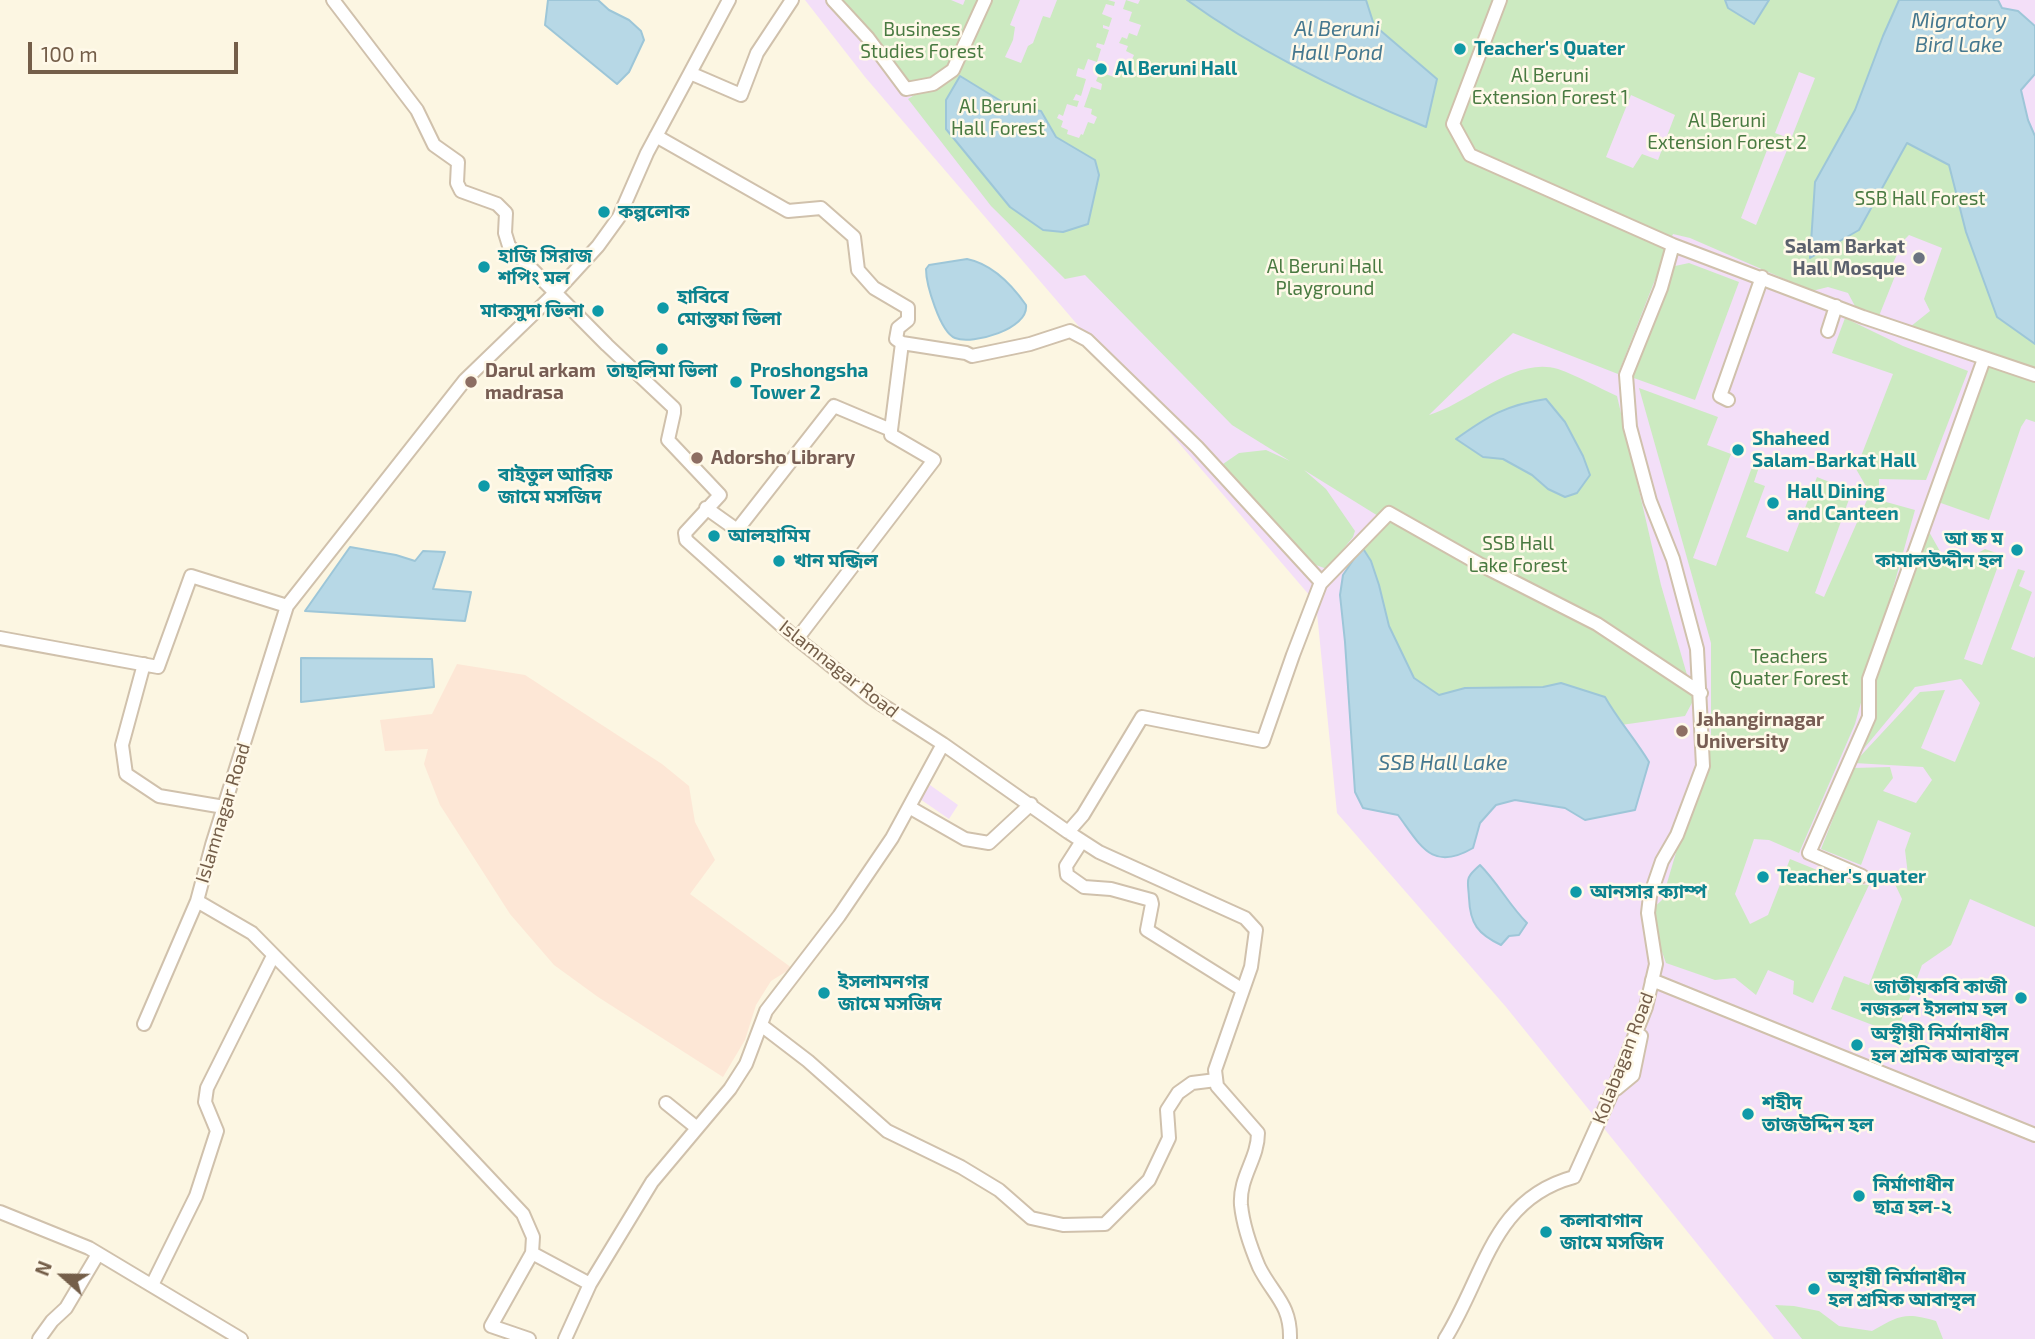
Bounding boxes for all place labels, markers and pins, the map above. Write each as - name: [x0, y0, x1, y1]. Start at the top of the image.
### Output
- place label: Teacher's Quater: [1474, 38, 1625, 60]
- marker: Teacher's Quater: [1452, 41, 1468, 57]
- place label: Al Beruni Hall: [1115, 58, 1237, 80]
- marker: Al Beruni Hall: [1093, 61, 1109, 77]
- place label: কল্পলোক: [618, 201, 690, 223]
- marker: কল্পলোক: [596, 204, 612, 220]
- place label: Salam Barkat Hall Mosque: [1785, 236, 1905, 280]
- place label: হাজি সিরাজ শপিং মল: [498, 245, 592, 289]
- marker: Salam Barkat Hall Mosque: [1911, 250, 1927, 266]
- marker: হাজি সিরাজ শপিং মল: [476, 259, 492, 275]
- place label: হাবিবে মোস্তফা ভিলা: [677, 286, 781, 330]
- place label: মাকসুদা ভিলা: [480, 300, 584, 322]
- marker: হাবিবে মোস্তফা ভিলা: [655, 300, 671, 316]
- marker: মাকসুদা ভিলা: [590, 303, 606, 319]
- marker: তাছলিমা ভিলা: [654, 341, 670, 357]
- place label: Darul arkam madrasa: [485, 360, 596, 404]
- place label: তাছলিমা ভিলা: [607, 360, 717, 382]
- place label: Proshongsha Tower 2: [750, 360, 868, 404]
- marker: Darul arkam madrasa: [463, 374, 479, 390]
- marker: Proshongsha Tower 2: [728, 374, 744, 390]
- place label: Shaheed Salam-Barkat Hall: [1752, 428, 1917, 472]
- marker: Shaheed Salam-Barkat Hall: [1730, 442, 1746, 458]
- place label: Adorsho Library: [711, 447, 855, 469]
- marker: Adorsho Library: [689, 450, 705, 466]
- place label: বাইতুল আরিফ জামে মসজিদ: [498, 464, 613, 508]
- marker: বাইতুল আরিফ জামে মসজিদ: [476, 478, 492, 494]
- place label: Hall Dining and Canteen: [1787, 481, 1899, 525]
- marker: Hall Dining and Canteen: [1765, 495, 1781, 511]
- place label: আলহামিম: [728, 525, 810, 547]
- marker: আলহামিম: [706, 528, 722, 544]
- place label: আ ফ ম কামালউদ্দীন হল: [1875, 528, 2003, 572]
- marker: আ ফ ম কামালউদ্দীন হল: [2009, 542, 2025, 558]
- place label: খান মন্জিল: [793, 550, 878, 572]
- marker: খান মন্জিল: [771, 553, 787, 569]
- place label: Jahangirnagar University: [1696, 709, 1824, 753]
- marker: Jahangirnagar University: [1674, 723, 1690, 739]
- place label: Teacher's quater: [1777, 866, 1926, 888]
- marker: Teacher's quater: [1755, 869, 1771, 885]
- place label: আনসার ক্যাম্প: [1590, 881, 1707, 903]
- marker: আনসার ক্যাম্প: [1568, 884, 1584, 900]
- place label: ইসলামনগর জামে মসজিদ: [838, 971, 941, 1015]
- place label: জাতীয়কবি কাজী নজরুল ইসলাম হল: [1861, 976, 2007, 1020]
- marker: ইসলামনগর জামে মসজিদ: [816, 985, 832, 1001]
- marker: জাতীয়কবি কাজী নজরুল ইসলাম হল: [2013, 990, 2029, 1006]
- place label: অস্থীয়ী নির্মানাধীন হল শ্রমিক আবাস্থল: [1871, 1023, 2019, 1067]
- marker: অস্থীয়ী নির্মানাধীন হল শ্রমিক আবাস্থল: [1849, 1037, 1865, 1053]
- place label: শহীদ তাজউদ্দিন হল: [1762, 1092, 1873, 1136]
- marker: শহীদ তাজউদ্দিন হল: [1740, 1106, 1756, 1122]
- place label: নির্মাণাধীন ছাত্র হল-২: [1873, 1174, 1954, 1218]
- marker: নির্মাণাধীন ছাত্র হল-২: [1851, 1188, 1867, 1204]
- place label: কলাবাগান জামে মসজিদ: [1560, 1210, 1663, 1254]
- marker: কলাবাগান জামে মসজিদ: [1538, 1224, 1554, 1240]
- place label: অস্থায়ী নির্মানাধীন হল শ্রমিক আবাস্থল: [1828, 1267, 1976, 1311]
- marker: অস্থায়ী নির্মানাধীন হল শ্রমিক আবাস্থল: [1806, 1281, 1822, 1297]

